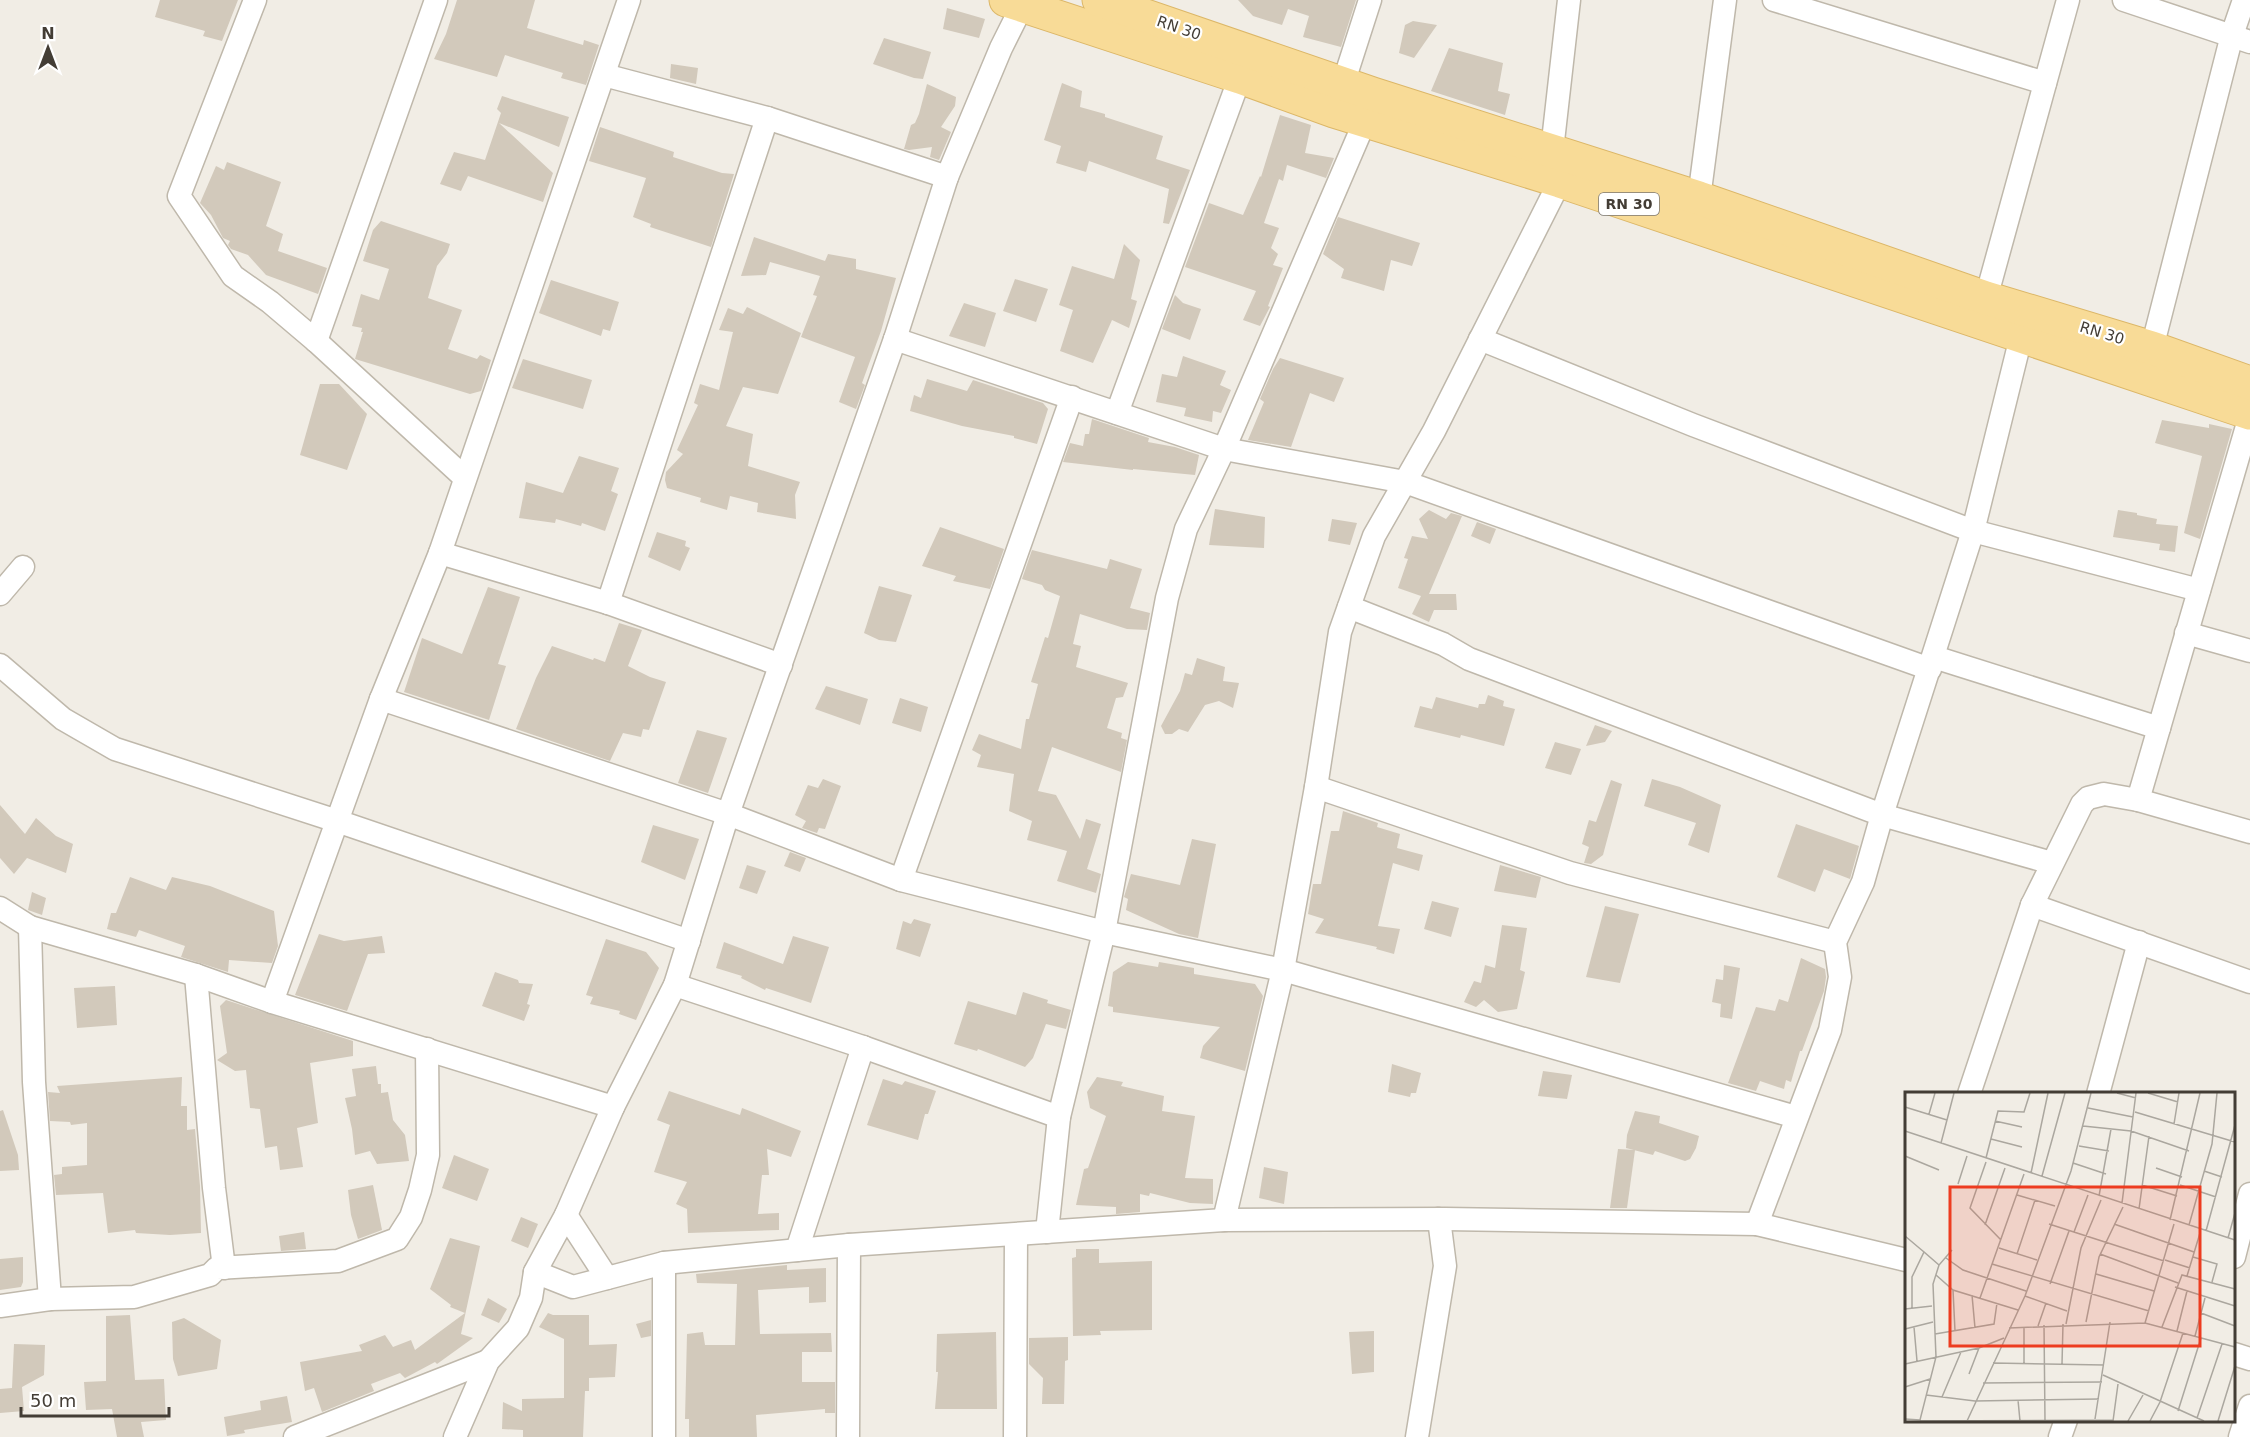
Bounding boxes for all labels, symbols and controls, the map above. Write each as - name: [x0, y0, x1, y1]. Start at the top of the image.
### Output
- street label: RN 30: [1155, 12, 1203, 44]
- north arrow: [18, 18, 78, 78]
- text: N: [41, 24, 55, 43]
- road number: RN 30: [1599, 193, 1659, 215]
- street label: RN 30: [2078, 318, 2126, 348]
- inset map: [1905, 1092, 2235, 1422]
- scale bar: [21, 1380, 170, 1418]
- text: 50 m: [30, 1390, 76, 1411]

